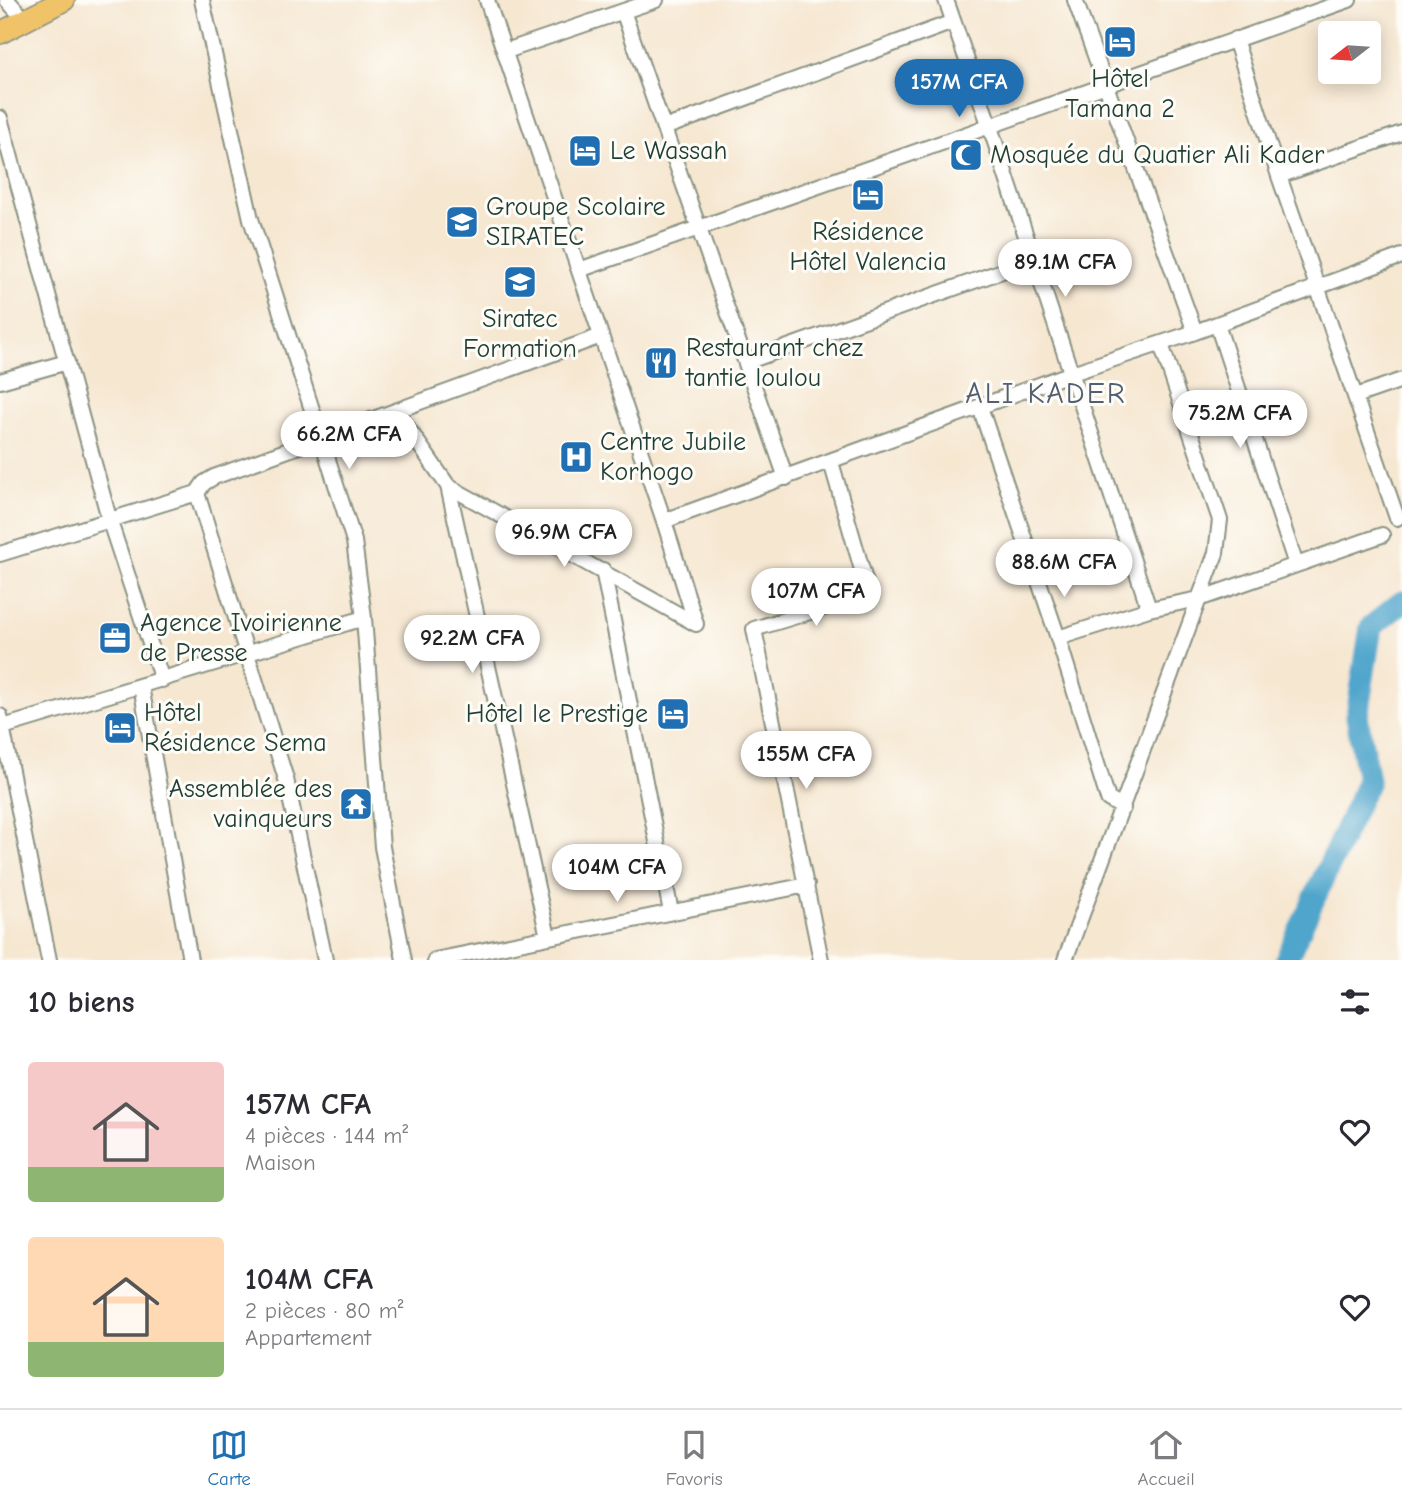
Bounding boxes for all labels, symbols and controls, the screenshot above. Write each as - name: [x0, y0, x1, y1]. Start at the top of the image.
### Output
- north arrow: [1318, 21, 1381, 84]
- map controls: [1318, 21, 1381, 84]
- hotel icon: Hôtel Tamana 2: [1101, 23, 1139, 61]
- pin: 157M CFA: [887, 60, 1031, 119]
- place label: Hôtel Tamana 2: [1065, 64, 1175, 124]
- text: 157M CFA: [911, 68, 1007, 95]
- hotel icon: Le Wassah: [566, 132, 604, 170]
- place label: Le Wassah: [610, 136, 727, 166]
- mosque icon: Mosquée du Quatier Ali Kader: [947, 136, 985, 174]
- place label: Mosquée du Quatier Ali Kader: [990, 140, 1325, 170]
- hotel icon: Résidence Hôtel Valencia: [849, 176, 887, 214]
- place label: Groupe Scolaire SIRATEC: [486, 192, 666, 252]
- school or university icon: Groupe Scolaire SIRATEC: [443, 203, 481, 241]
- place label: Résidence Hôtel Valencia: [789, 217, 947, 277]
- pin: 89.1M CFA: [985, 240, 1145, 299]
- text: 89.1M CFA: [1014, 248, 1116, 275]
- school or university icon: Siratec Formation: [501, 263, 539, 301]
- place label: Siratec Formation: [463, 304, 577, 364]
- place label: Restaurant chez tantie loulou: [684, 333, 863, 393]
- restaurant icon: Restaurant chez tantie loulou: [642, 344, 680, 382]
- district label: ALI KADER: [965, 376, 1127, 411]
- pin: 75.2M CFA: [1160, 391, 1320, 450]
- text: 75.2M CFA: [1188, 399, 1292, 426]
- pin: 66.2M CFA: [269, 412, 429, 471]
- text: 66.2M CFA: [297, 420, 401, 447]
- place label: Centre Jubile Korhogo: [600, 427, 746, 487]
- hospital icon: Centre Jubile Korhogo: [557, 438, 595, 476]
- pin: 96.9M CFA: [484, 510, 644, 569]
- text: 96.9M CFA: [511, 518, 617, 545]
- pin: 88.6M CFA: [984, 540, 1144, 599]
- text: 88.6M CFA: [1012, 548, 1116, 575]
- pin: 107M CFA: [744, 568, 888, 628]
- text: 107M CFA: [767, 577, 865, 604]
- place label: Agence Ivoirienne de Presse: [140, 608, 342, 668]
- pin: 92.2M CFA: [392, 616, 552, 675]
- office icon: Agence Ivoirienne de Presse: [96, 619, 134, 657]
- text: 92.2M CFA: [420, 624, 524, 651]
- hotel icon: Hôtel le Prestige: [654, 695, 692, 733]
- place label: Hôtel Résidence Sema: [144, 698, 327, 758]
- place label: Hôtel le Prestige: [466, 699, 648, 729]
- hotel icon: Hôtel Résidence Sema: [101, 709, 139, 747]
- pin: 155M CFA: [734, 732, 878, 791]
- text: 155M CFA: [757, 740, 855, 767]
- place label: Assemblée des vainqueurs: [169, 774, 332, 834]
- temple icon: Assemblée des vainqueurs: [337, 785, 375, 823]
- pin: 104M CFA: [545, 844, 689, 904]
- text: 104M CFA: [568, 853, 666, 880]
- icon: filters: [1336, 983, 1374, 1021]
- text: 10 biens: [28, 985, 134, 1020]
- text: 157M CFA: [245, 1087, 371, 1122]
- icon: home: [84, 1090, 168, 1174]
- icon: heart: [1336, 1113, 1374, 1151]
- text: 4 pièces · 144 m²: [245, 1122, 408, 1149]
- text: Maison: [245, 1149, 316, 1176]
- text: 104M CFA: [245, 1262, 373, 1297]
- icon: home: [84, 1265, 168, 1349]
- icon: heart: [1336, 1288, 1374, 1326]
- text: 2 pièces · 80 m²: [245, 1297, 404, 1324]
- text: Appartement: [245, 1324, 371, 1351]
- tab: Carte: [207, 1426, 251, 1490]
- tab: Favoris: [666, 1426, 723, 1490]
- tab: Accueil: [1138, 1426, 1195, 1490]

